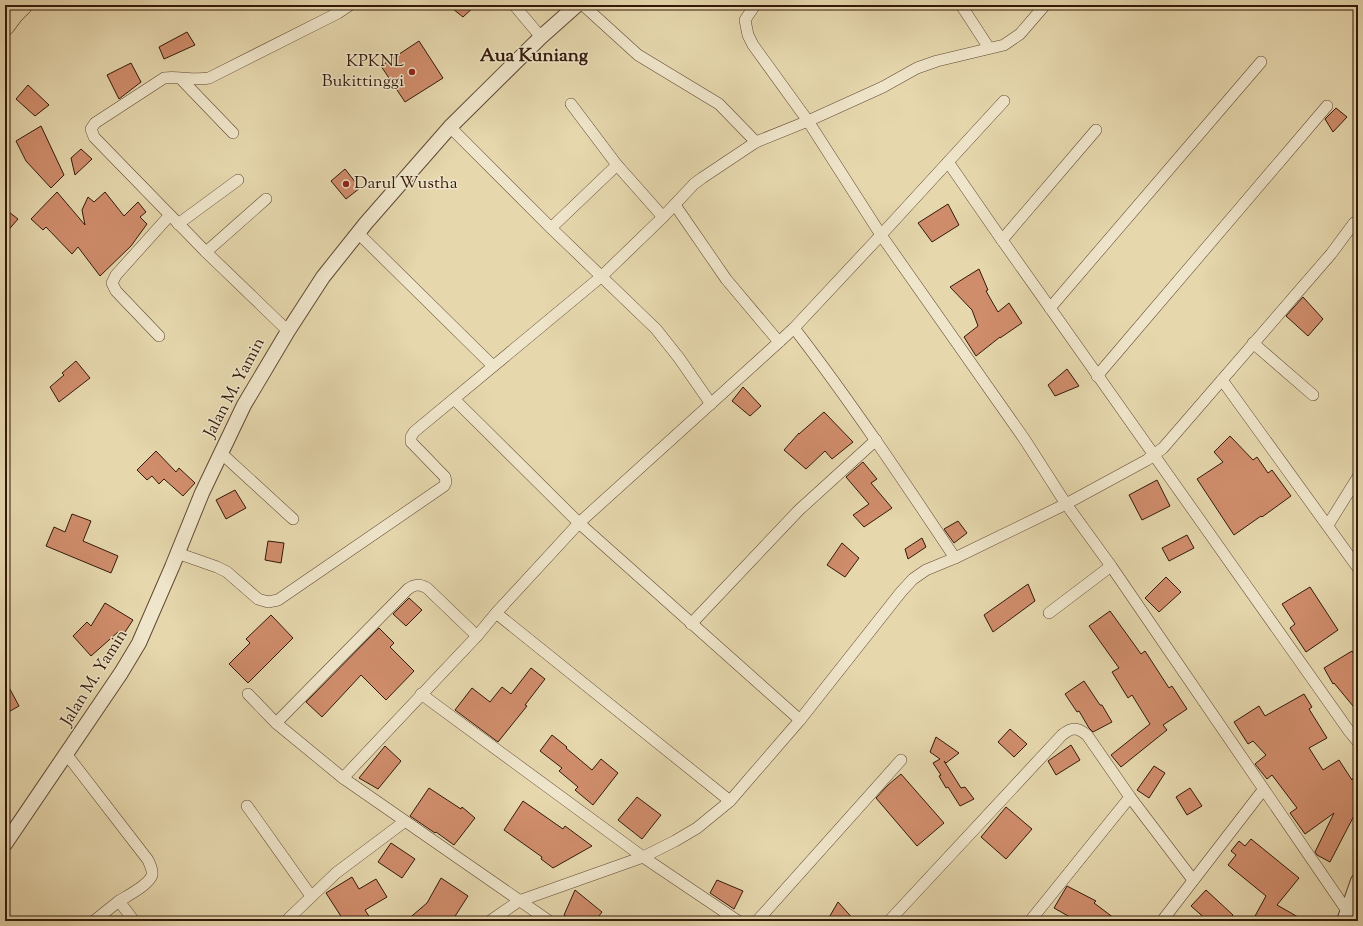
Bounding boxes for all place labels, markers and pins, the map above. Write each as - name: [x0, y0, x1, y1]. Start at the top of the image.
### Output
- place label: KPKNL Bukittinggi: [322, 50, 404, 94]
- marker: KPKNL Bukittinggi: [407, 67, 417, 77]
- place label: Darul Wustha: [354, 172, 458, 196]
- marker: Darul Wustha: [341, 179, 351, 189]

